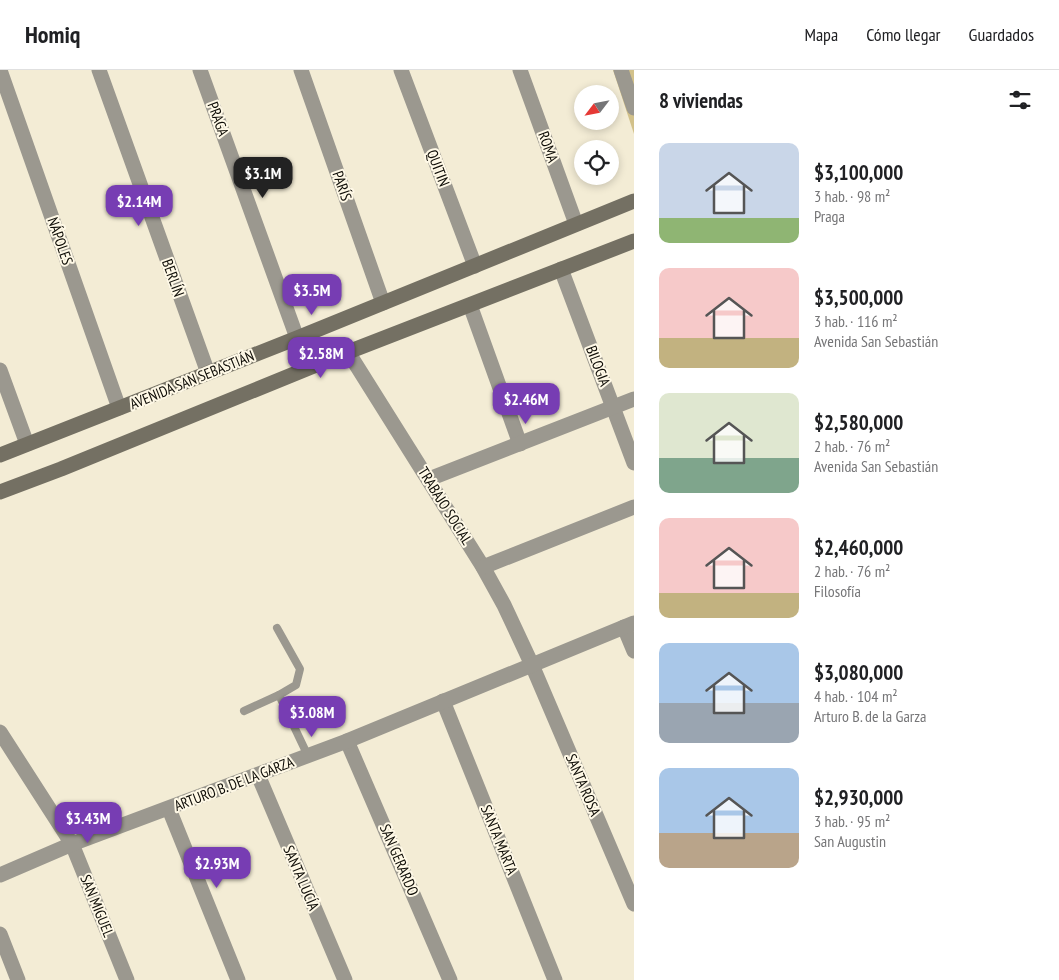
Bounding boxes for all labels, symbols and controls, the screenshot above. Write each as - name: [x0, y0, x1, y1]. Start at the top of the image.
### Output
- text: Homiq: [25, 19, 80, 50]
- text: Mapa: [804, 23, 838, 46]
- text: Cómo llegar: [866, 23, 941, 46]
- text: Guardados: [969, 23, 1034, 46]
- north arrow: [574, 85, 619, 130]
- map controls: [574, 85, 619, 185]
- icon: filters: [1006, 86, 1034, 114]
- text: 8 viviendas: [659, 87, 743, 114]
- street label: PRAGA: [204, 99, 234, 139]
- street label: ROMA: [534, 129, 563, 166]
- button: locate: [574, 140, 619, 185]
- street label: QUITIN: [423, 147, 454, 189]
- pin: $3.1M: [228, 156, 298, 199]
- text: $3,100,000: [814, 159, 903, 186]
- text: $3.1M: [245, 163, 281, 183]
- icon: home: [699, 163, 759, 223]
- street label: PARÍS: [329, 168, 356, 203]
- pin: $2.14M: [98, 184, 180, 227]
- text: 3 hab. · 98 m²: [814, 186, 890, 206]
- text: $2.14M: [117, 191, 161, 211]
- text: Praga: [814, 206, 845, 226]
- street label: NÁPOLES: [44, 215, 77, 267]
- street label: BERLÍN: [158, 256, 189, 299]
- pin: $3.5M: [277, 274, 347, 316]
- text: $3.5M: [294, 280, 330, 300]
- text: $3,500,000: [814, 284, 903, 311]
- icon: home: [699, 288, 759, 348]
- text: 3 hab. · 116 m²: [814, 311, 898, 331]
- text: Avenida San Sebastián: [814, 331, 938, 351]
- pin: $2.58M: [280, 336, 362, 379]
- text: $2.58M: [299, 343, 343, 363]
- street label: BILOGIA: [582, 343, 615, 390]
- street label: AVENIDA SAN SEBASTIÁN: [127, 346, 257, 413]
- pin: $2.46M: [485, 382, 567, 425]
- text: $2.46M: [504, 389, 548, 409]
- text: $2,580,000: [814, 409, 903, 436]
- icon: home: [699, 413, 759, 473]
- text: 2 hab. · 76 m²: [814, 436, 890, 456]
- text: Avenida San Sebastián: [814, 456, 938, 476]
- street label: TRABAJO SOCIAL: [414, 463, 477, 549]
- text: $2,460,000: [814, 534, 903, 561]
- icon: home: [699, 538, 759, 598]
- text: 2 hab. · 76 m²: [814, 561, 890, 581]
- text: Filosofía: [814, 581, 861, 601]
- text: $3,080,000: [814, 659, 903, 686]
- icon: home: [699, 663, 759, 723]
- text: 4 hab. · 104 m²: [814, 686, 898, 706]
- pin: $3.08M: [271, 696, 353, 738]
- text: $3.08M: [290, 702, 334, 722]
- text: Arturo B. de la Garza: [814, 706, 926, 726]
- street label: SANTA ROSA: [562, 751, 605, 820]
- street label: ARTURO B. DE LA GARZA: [171, 752, 297, 815]
- text: $2,930,000: [814, 784, 903, 811]
- icon: home: [699, 788, 759, 848]
- pin: $3.43M: [47, 802, 129, 844]
- street label: SANTA MARTA: [477, 802, 522, 878]
- text: $3.43M: [66, 808, 110, 828]
- text: 3 hab. · 95 m²: [814, 811, 890, 831]
- street label: SAN GERARDO: [376, 821, 423, 898]
- text: San Augustin: [814, 831, 886, 851]
- street label: SANTA LUCÍA: [279, 842, 324, 914]
- pin: $2.93M: [176, 846, 258, 889]
- text: $2.93M: [195, 853, 239, 873]
- street label: SAN MIGUEL: [76, 872, 119, 941]

